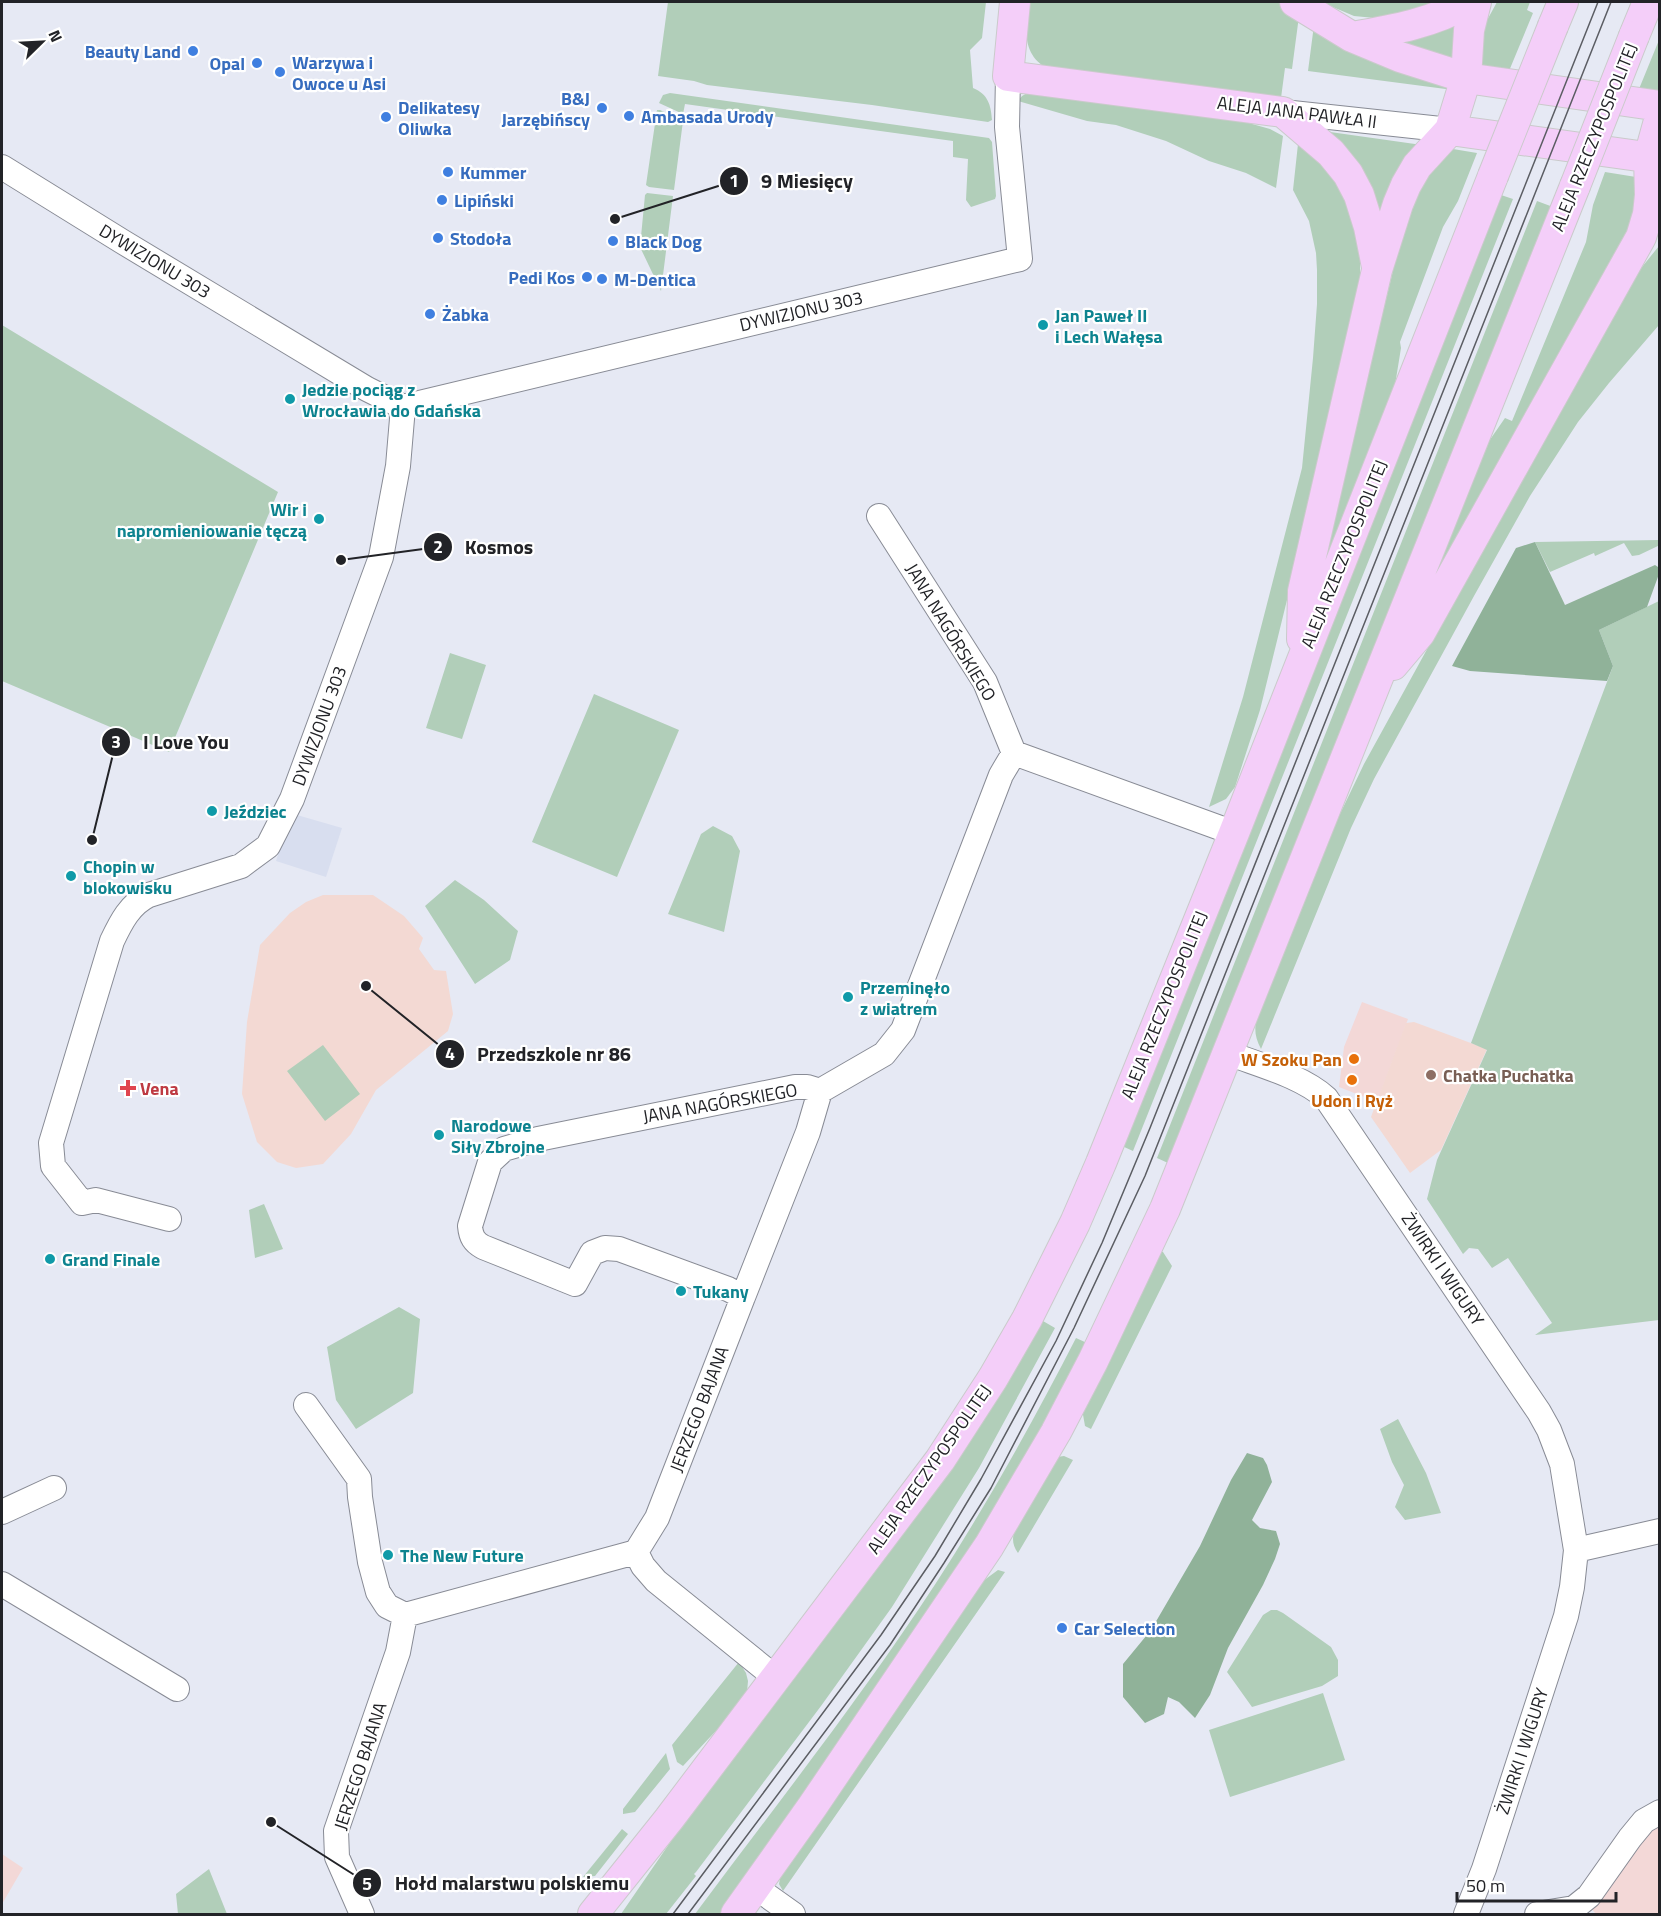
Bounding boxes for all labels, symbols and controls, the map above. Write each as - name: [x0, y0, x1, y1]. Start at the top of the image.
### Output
- north arrow: [12, 12, 72, 72]
- text: N: [42, 26, 69, 46]
- place label: Beauty Land: [85, 38, 181, 65]
- street label: ALEJA RZECZYPOSPOLITEJ: [1544, 39, 1644, 235]
- marker: Beauty Land: [186, 44, 200, 58]
- place label: Warzywa i Owoce u Asi: [292, 49, 386, 97]
- place label: Opal: [209, 50, 245, 77]
- marker: Opal: [250, 56, 264, 70]
- marker: Warzywa i Owoce u Asi: [273, 65, 287, 79]
- place label: B&J Jarzębińscy: [501, 85, 590, 133]
- street label: ALEJA JANA PAWŁA II: [1216, 89, 1378, 135]
- place label: Delikatesy Oliwka: [398, 94, 480, 142]
- marker: B&J Jarzębińscy: [595, 101, 609, 115]
- place label: Ambasada Urody: [641, 103, 774, 130]
- marker: Ambasada Urody: [622, 109, 636, 123]
- marker: Delikatesy Oliwka: [379, 110, 393, 124]
- place label: Kummer: [460, 159, 527, 186]
- callout: 9 Miesięcy: [719, 162, 865, 200]
- marker: Kummer: [441, 165, 455, 179]
- text: 9 Miesięcy: [761, 165, 853, 196]
- text: 1: [729, 167, 739, 194]
- place label: Lipiński: [454, 187, 514, 214]
- marker: Lipiński: [435, 193, 449, 207]
- street label: DYWIZJONU 303: [94, 217, 216, 305]
- place label: Stodoła: [450, 225, 511, 252]
- place label: Black Dog: [625, 228, 702, 255]
- marker: Stodoła: [431, 231, 445, 245]
- marker: Black Dog: [606, 234, 620, 248]
- place label: Pedi Kos: [508, 264, 575, 291]
- place label: M-Dentica: [614, 266, 696, 293]
- marker: Pedi Kos: [580, 270, 594, 284]
- marker: M-Dentica: [595, 272, 609, 286]
- street label: DYWIZJONU 303: [737, 284, 865, 338]
- place label: Żabka: [442, 301, 489, 328]
- place label: Jan Paweł II i Lech Wałęsa: [1055, 302, 1163, 350]
- marker: Żabka: [423, 307, 437, 321]
- marker: Jan Paweł II i Lech Wałęsa: [1036, 318, 1050, 332]
- place label: Jedzie pociąg z Wrocławia do Gdańska: [302, 376, 481, 424]
- marker: Jedzie pociąg z Wrocławia do Gdańska: [283, 392, 297, 406]
- street label: ALEJA RZECZYPOSPOLITEJ: [1294, 456, 1394, 652]
- place label: Wir i napromieniowanie tęczą: [117, 496, 307, 544]
- marker: Wir i napromieniowanie tęczą: [312, 512, 326, 526]
- callout: Kosmos: [423, 528, 545, 566]
- text: Kosmos: [465, 531, 533, 562]
- text: 2: [433, 533, 443, 560]
- street label: JANA NAGÓRSKIEGO: [899, 558, 1003, 706]
- street label: DYWIZJONU 303: [285, 662, 353, 790]
- callout: I Love You: [101, 723, 241, 761]
- text: I Love You: [143, 726, 229, 757]
- text: 3: [111, 728, 121, 755]
- place label: Jeździec: [224, 798, 287, 825]
- marker: Jeździec: [205, 804, 219, 818]
- place label: Chopin w blokowisku: [83, 853, 172, 901]
- marker: Chopin w blokowisku: [64, 869, 78, 883]
- street label: ALEJA RZECZYPOSPOLITEJ: [1114, 907, 1214, 1103]
- place label: Przeminęło z wiatrem: [860, 974, 950, 1022]
- marker: Przeminęło z wiatrem: [841, 990, 855, 1004]
- callout: Przedszkole nr 86: [435, 1035, 643, 1073]
- text: Przedszkole nr 86: [477, 1038, 631, 1069]
- text: 4: [445, 1040, 455, 1067]
- place label: W Szoku Pan: [1241, 1046, 1342, 1073]
- marker: W Szoku Pan: [1347, 1052, 1361, 1066]
- place label: Chatka Puchatka: [1443, 1062, 1574, 1089]
- marker: Chatka Puchatka: [1424, 1068, 1438, 1082]
- marker: Udon i Ryż: [1345, 1073, 1359, 1087]
- place label: Vena: [140, 1075, 179, 1102]
- street label: JANA NAGÓRSKIEGO: [640, 1076, 800, 1130]
- marker: Vena: [121, 1081, 135, 1095]
- place label: Udon i Ryż: [1311, 1087, 1393, 1114]
- place label: Narodowe Siły Zbrojne: [451, 1112, 545, 1160]
- marker: Narodowe Siły Zbrojne: [432, 1128, 446, 1142]
- street label: ŻWIRKI I WIGURY: [1395, 1207, 1491, 1331]
- place label: Grand Finale: [62, 1246, 160, 1273]
- marker: Grand Finale: [43, 1252, 57, 1266]
- place label: Tukany: [693, 1278, 749, 1305]
- marker: Tukany: [674, 1284, 688, 1298]
- street label: JERZEGO BAJANA: [663, 1342, 736, 1476]
- street label: ALEJA RZECZYPOSPOLITEJ: [860, 1379, 998, 1559]
- place label: The New Future: [400, 1542, 524, 1569]
- marker: The New Future: [381, 1548, 395, 1562]
- place label: Car Selection: [1074, 1615, 1175, 1642]
- marker: Car Selection: [1055, 1621, 1069, 1635]
- street label: ŻWIRKI I WIGURY: [1489, 1684, 1555, 1818]
- street label: JERZEGO BAJANA: [327, 1698, 393, 1833]
- callout: Hołd malarstwu polskiemu: [352, 1864, 641, 1902]
- scale bar: [1457, 1865, 1616, 1903]
- text: Hołd malarstwu polskiemu: [395, 1867, 629, 1898]
- text: 5: [362, 1870, 372, 1897]
- text: 50 m: [1466, 1872, 1505, 1899]

